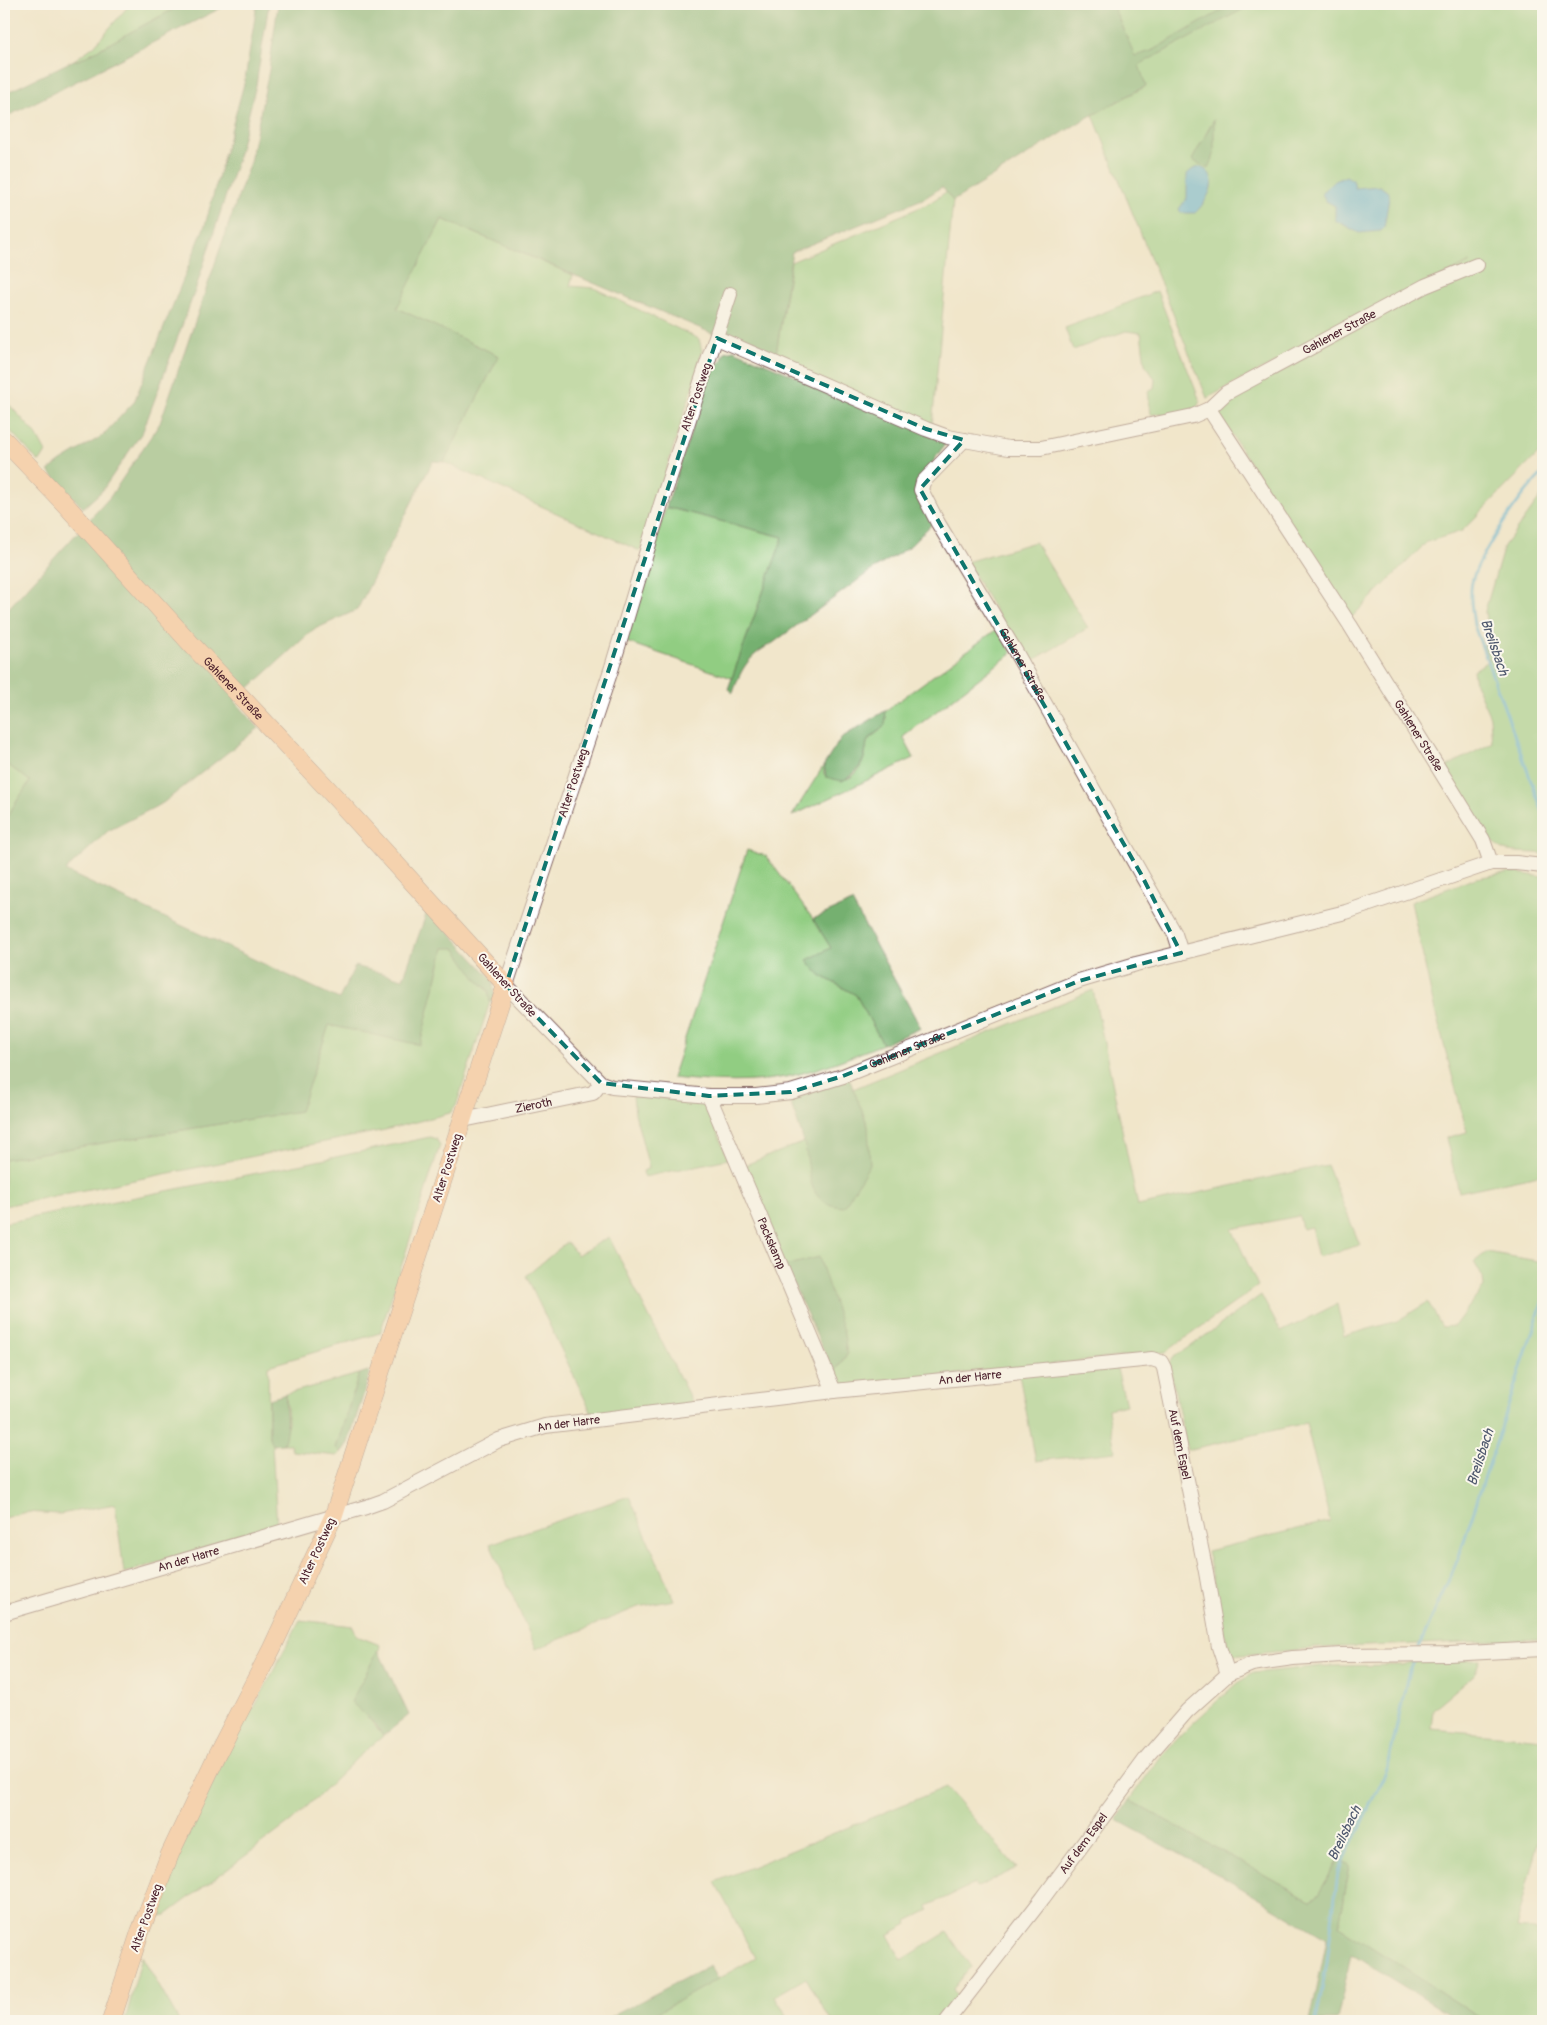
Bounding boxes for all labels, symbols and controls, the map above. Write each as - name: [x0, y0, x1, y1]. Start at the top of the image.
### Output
- street label: Gahlener Straße: [1300, 307, 1379, 359]
- street label: Alter Postweg: [678, 361, 715, 433]
- water label: Breilsbach: [1477, 617, 1513, 679]
- street label: Gahlener Straße: [995, 626, 1049, 704]
- street label: Gahlener Straße: [199, 654, 266, 724]
- street label: Gahlener Straße: [1390, 697, 1446, 775]
- street label: Alter Postweg: [555, 747, 592, 820]
- street label: Gahlener Straße: [474, 950, 540, 1021]
- street label: Gahlener Straße: [867, 1028, 948, 1073]
- street label: Zieroth: [514, 1095, 554, 1117]
- street label: Alter Postweg: [429, 1132, 466, 1205]
- street label: Packskamp: [753, 1215, 789, 1272]
- street label: An der Harre: [938, 1367, 1002, 1388]
- street label: Auf dem Espel: [1165, 1407, 1194, 1481]
- street label: An der Harre: [535, 1412, 601, 1436]
- water label: Breilsbach: [1463, 1425, 1498, 1488]
- street label: Alter Postweg: [296, 1516, 339, 1587]
- street label: An der Harre: [156, 1543, 221, 1576]
- water label: Breilsbach: [1324, 1802, 1366, 1863]
- street label: Auf dem Espel: [1056, 1810, 1111, 1877]
- street label: Alter Postweg: [127, 1882, 166, 1954]

